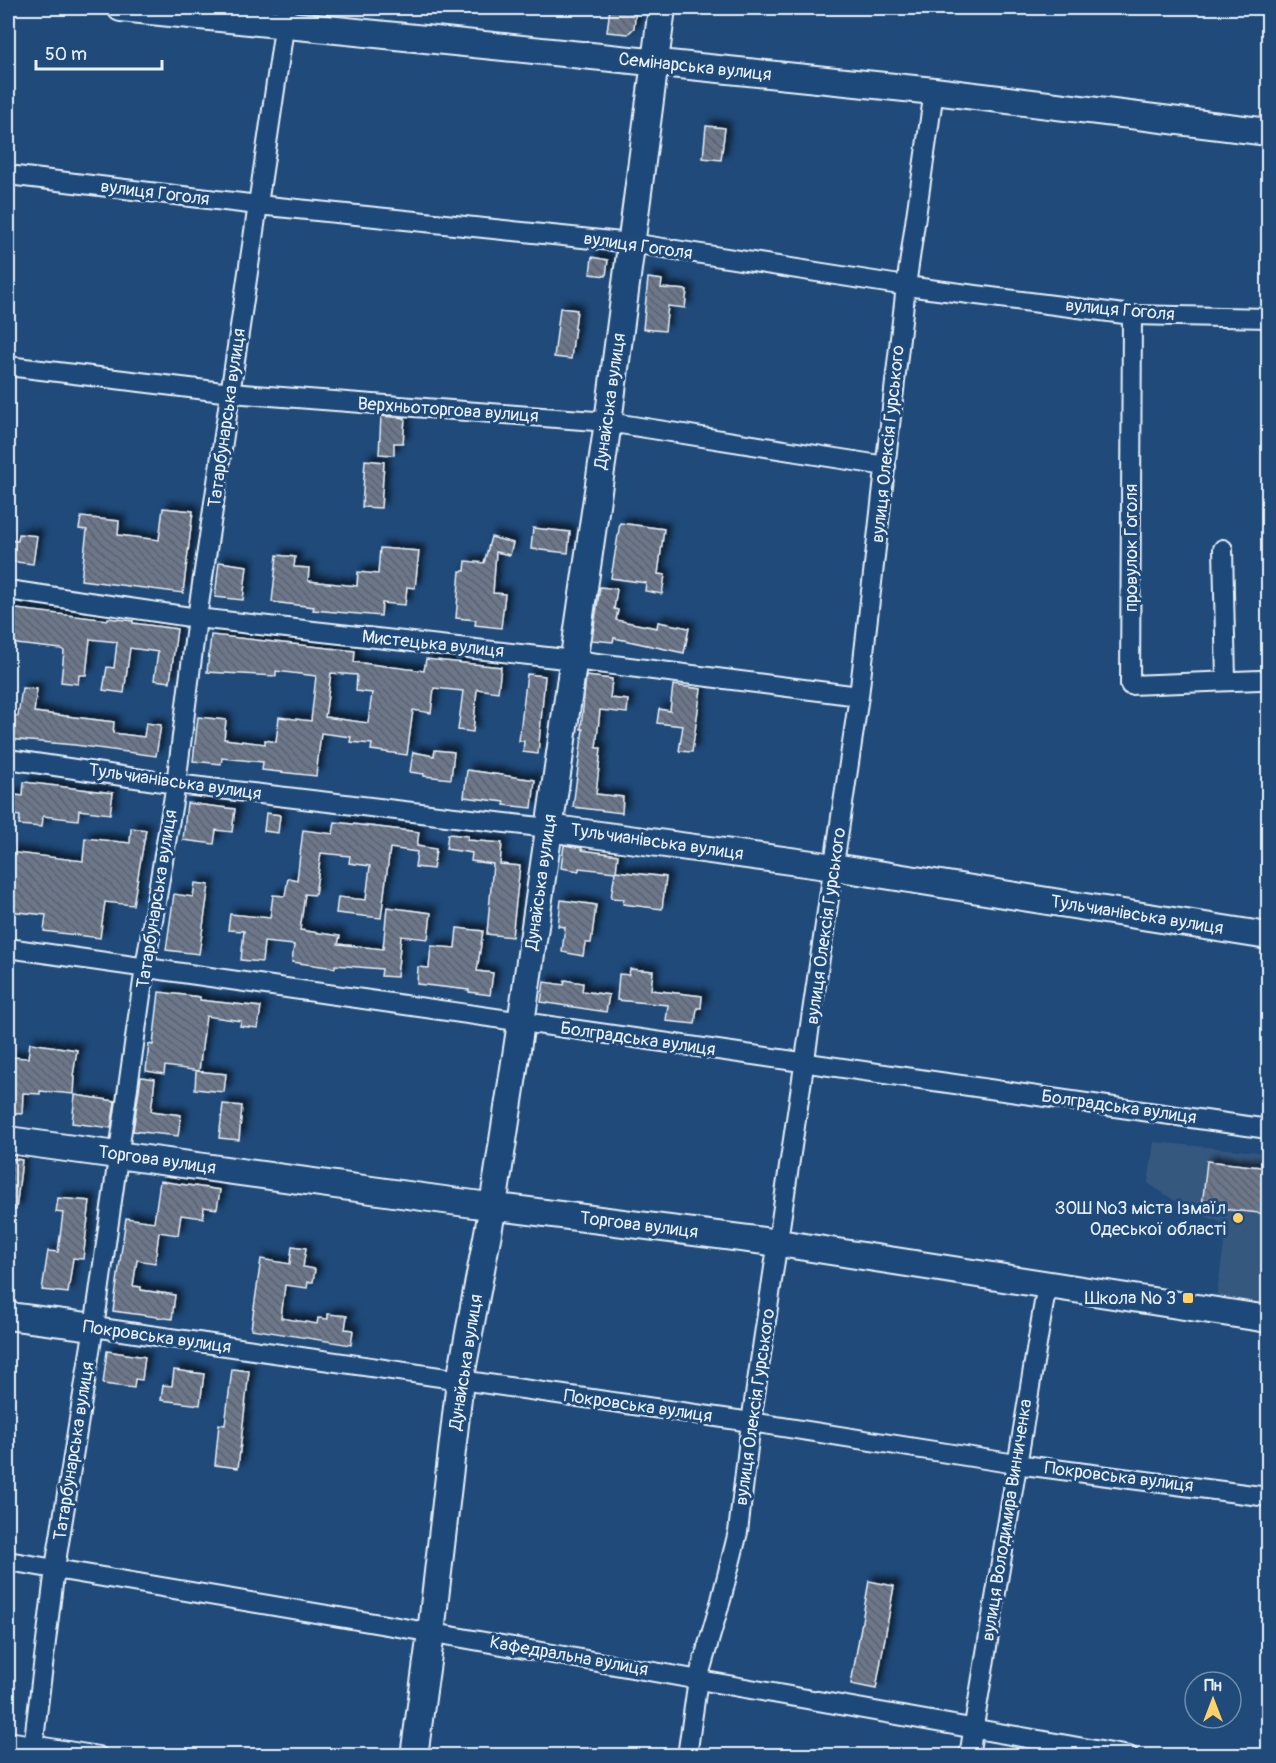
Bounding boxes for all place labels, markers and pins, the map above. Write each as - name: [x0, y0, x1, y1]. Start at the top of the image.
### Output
- place label: ЗОШ №3 міста Ізмаїл Одеської області: [1055, 1197, 1226, 1241]
- marker: ЗОШ №3 міста Ізмаїл Одеської області: [1231, 1211, 1245, 1225]
- place label: Школа № 3: [1085, 1287, 1176, 1310]
- marker: Школа № 3: [1181, 1291, 1195, 1305]

